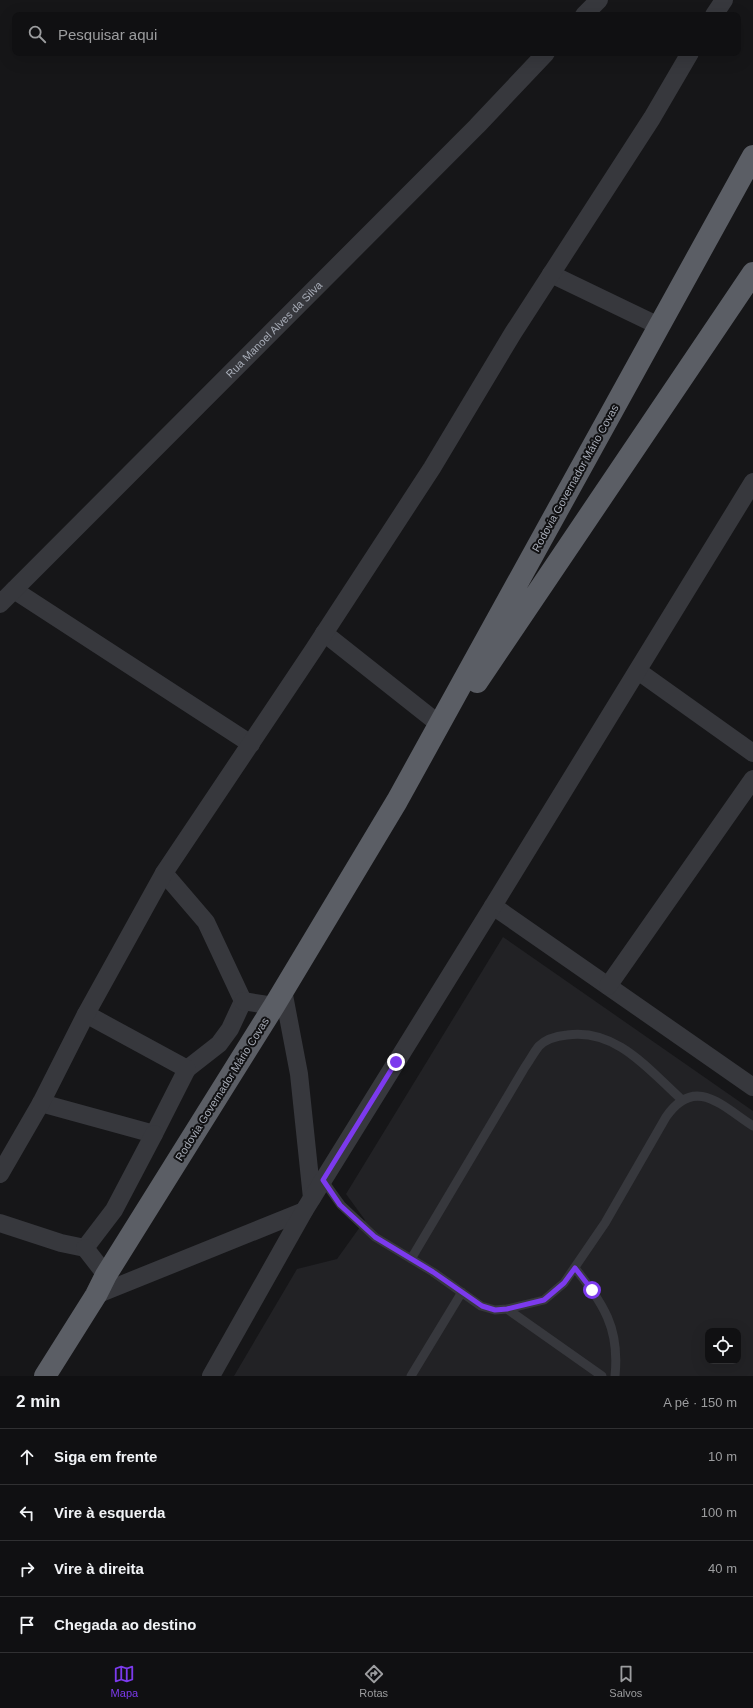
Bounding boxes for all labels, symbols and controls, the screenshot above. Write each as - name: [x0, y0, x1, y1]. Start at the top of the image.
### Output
- search box: [12, 12, 741, 56]
- icon: search: [26, 23, 48, 45]
- text: Pesquisar aqui: [58, 26, 157, 43]
- street label: Rua Manoel Alves da Silva: [224, 278, 325, 380]
- street label: Rodovia Governador Mário Covas: [529, 402, 621, 554]
- street label: Rodovia Governador Mário Covas: [173, 1015, 271, 1163]
- route end: [387, 1053, 405, 1071]
- route start: [583, 1281, 601, 1299]
- map controls: [705, 1328, 741, 1364]
- button: locate: [705, 1328, 741, 1364]
- text: 2 min: [16, 1392, 60, 1411]
- text: A pé · 150 m: [663, 1395, 737, 1410]
- icon: ahead: [16, 1446, 38, 1468]
- text: Siga em frente: [54, 1448, 157, 1465]
- text: 10 m: [708, 1449, 737, 1464]
- icon: left: [16, 1502, 38, 1524]
- text: Vire à esquerda: [54, 1504, 165, 1521]
- text: 100 m: [701, 1505, 737, 1520]
- icon: right: [16, 1558, 38, 1580]
- text: Vire à direita: [54, 1560, 144, 1577]
- text: 40 m: [708, 1561, 737, 1576]
- icon: arrive: [16, 1614, 38, 1636]
- text: Chegada ao destino: [54, 1616, 197, 1633]
- tab: Mapa: [111, 1663, 138, 1699]
- tab: Rotas: [359, 1663, 388, 1699]
- tab: Salvos: [609, 1663, 642, 1699]

